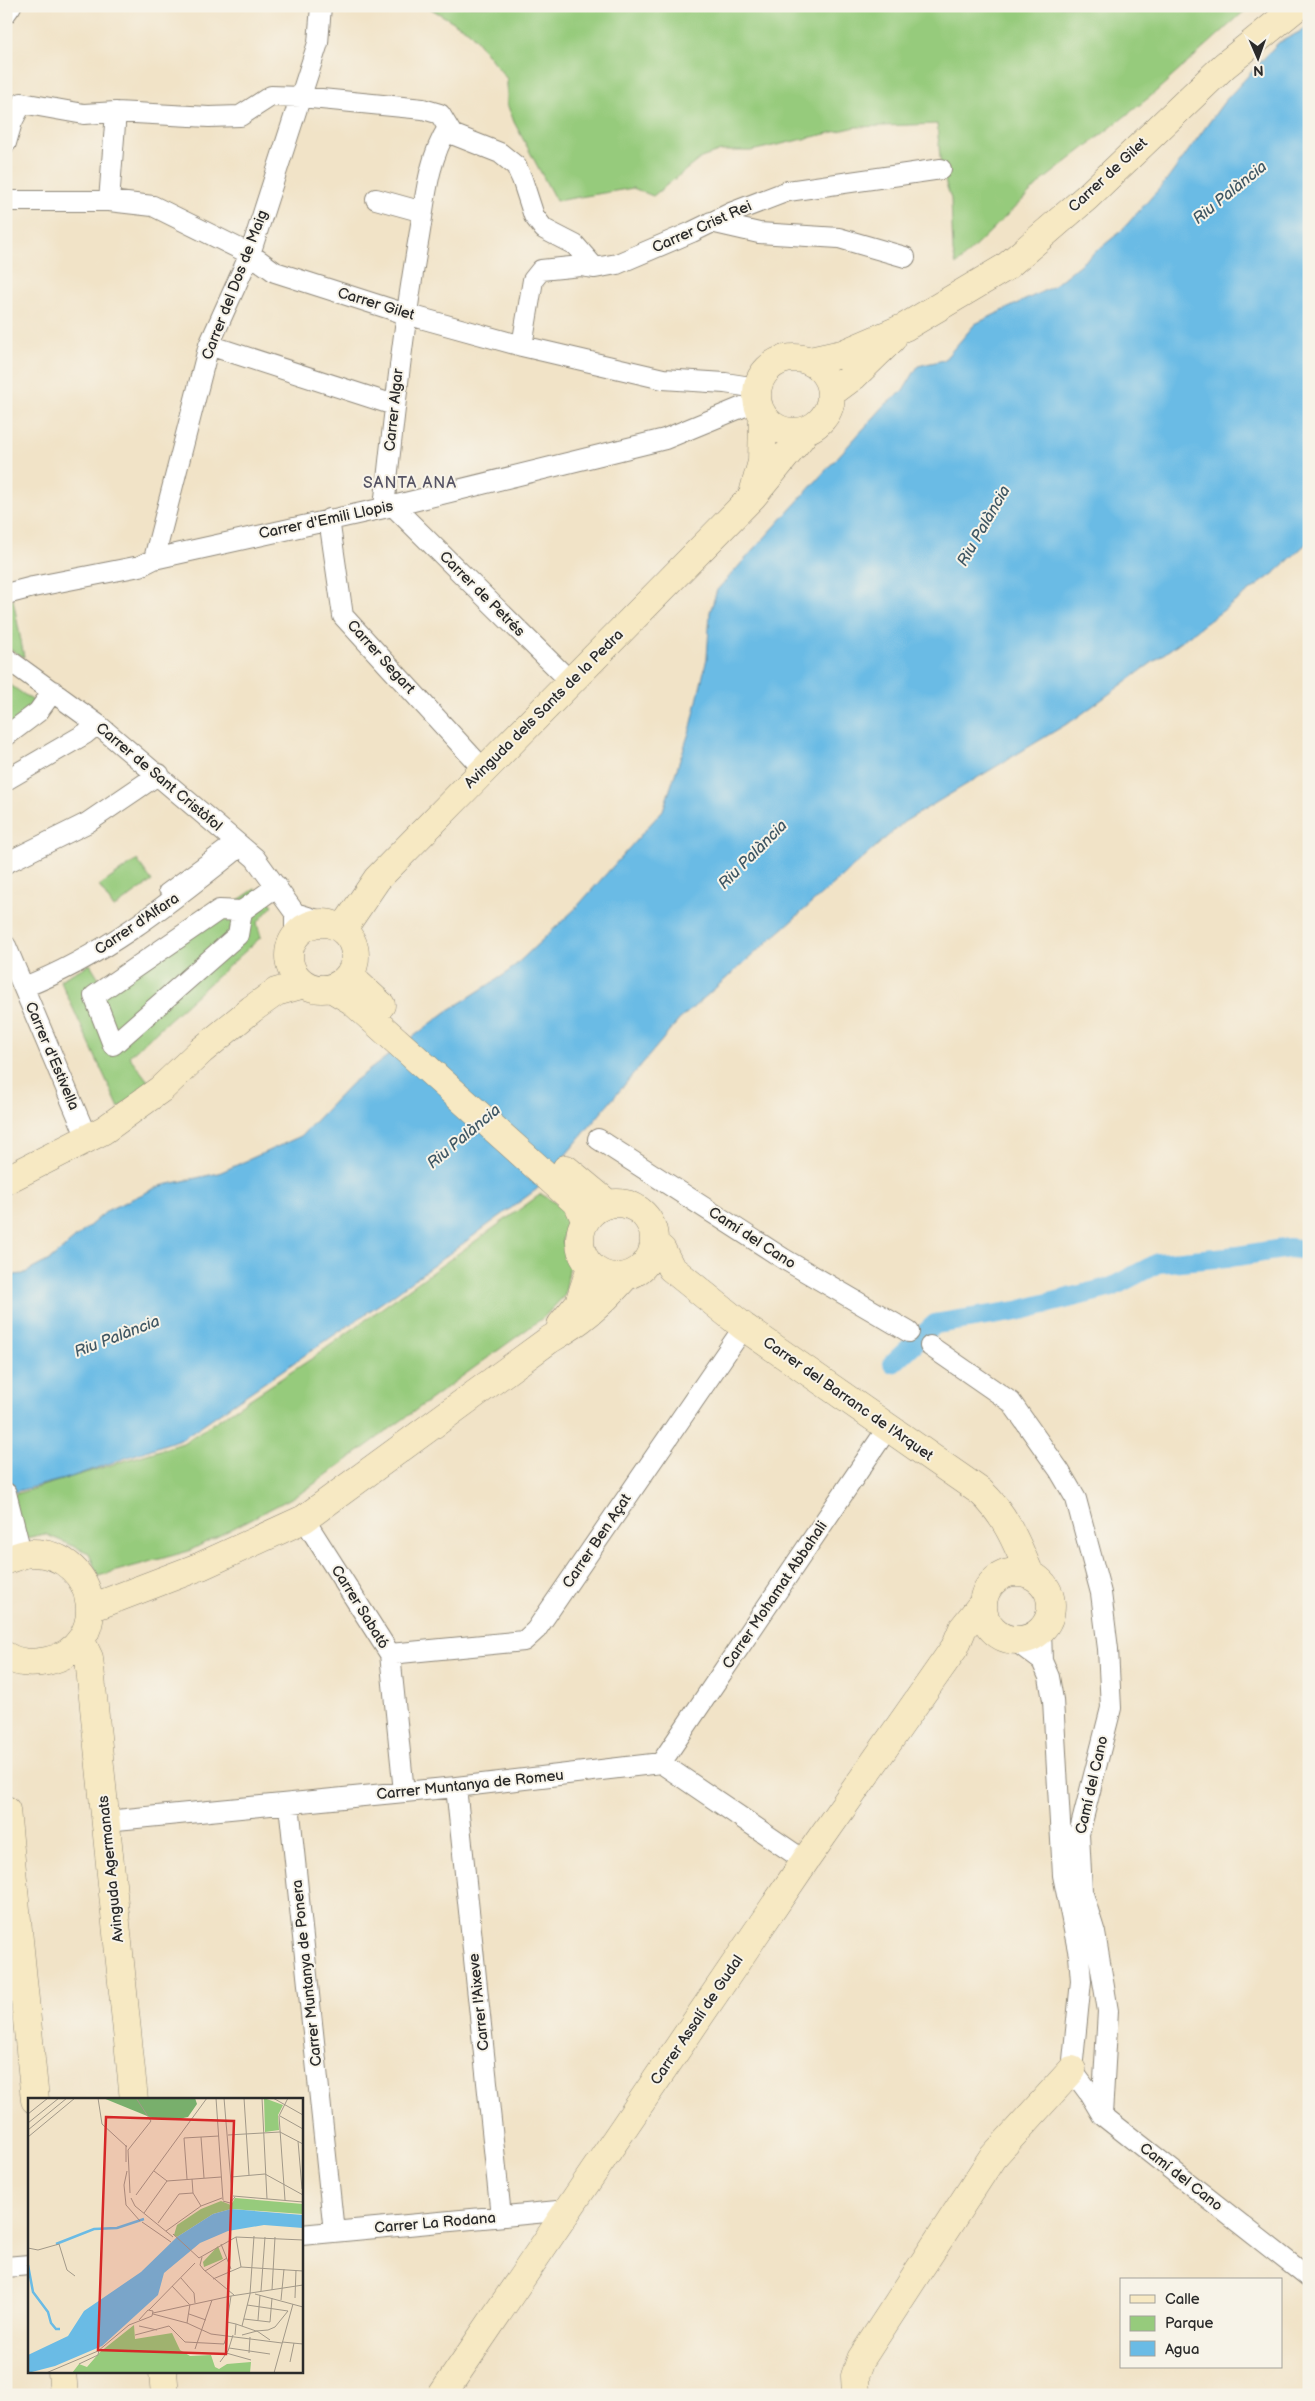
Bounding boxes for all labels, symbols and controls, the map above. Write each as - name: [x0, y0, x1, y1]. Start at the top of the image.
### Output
- north arrow: [1232, 32, 1282, 82]
- text: N: [1253, 62, 1264, 79]
- street label: Carrer de Gilet: [1065, 133, 1152, 216]
- water label: Riu Palància: [1189, 157, 1271, 229]
- street label: Carrer Crist Rei: [649, 197, 755, 257]
- street label: Carrer del Dos de Maig: [198, 207, 272, 363]
- street label: Carrer Gilet: [335, 283, 417, 325]
- street label: Carrer Algar: [380, 367, 408, 452]
- district label: SANTA ANA: [363, 474, 457, 493]
- water label: Riu Palància: [953, 482, 1015, 570]
- street label: Carrer d'Emili Llopis: [257, 496, 395, 544]
- street label: Carrer de Petrés: [435, 547, 529, 641]
- street label: Carrer Segart: [343, 616, 419, 698]
- street label: Avinguda dels Sants de la Pedra: [460, 625, 628, 793]
- street label: Carrer de Sant Cristòfol: [92, 719, 226, 835]
- water label: Riu Palància: [714, 816, 792, 894]
- street label: Carrer d'Alfara: [91, 889, 183, 959]
- street label: Carrer d'Estivella: [21, 999, 83, 1113]
- water label: Riu Palància: [423, 1101, 505, 1173]
- street label: Camí del Cano: [705, 1203, 799, 1273]
- water label: Riu Palància: [72, 1312, 162, 1362]
- street label: Carrer del Barranc de l'Arquet: [759, 1333, 937, 1465]
- street label: Carrer Ben Açat: [558, 1490, 636, 1592]
- street label: Carrer Mohamat Abbahali: [718, 1518, 832, 1672]
- street label: Carrer Sabató: [327, 1562, 393, 1652]
- street label: Camí del Cano: [1071, 1734, 1113, 1836]
- street label: Carrer Muntanya de Romeu: [375, 1766, 565, 1804]
- street label: Avinguda Agermanats: [94, 1794, 128, 1943]
- street label: Carrer Muntanya de Ponera: [288, 1879, 326, 2067]
- street label: Carrer Assalí de Gudal: [646, 1951, 748, 2089]
- street label: Carrer l'Aixeve: [464, 1952, 494, 2052]
- inset map: [28, 2098, 302, 2374]
- street label: Camí del Cano: [1136, 2139, 1226, 2215]
- street label: Carrer La Rodana: [373, 2208, 497, 2238]
- legend: [1120, 2278, 1282, 2368]
- text: Calle: [1165, 2290, 1200, 2309]
- text: Parque: [1165, 2314, 1214, 2333]
- text: Agua: [1165, 2340, 1199, 2359]

